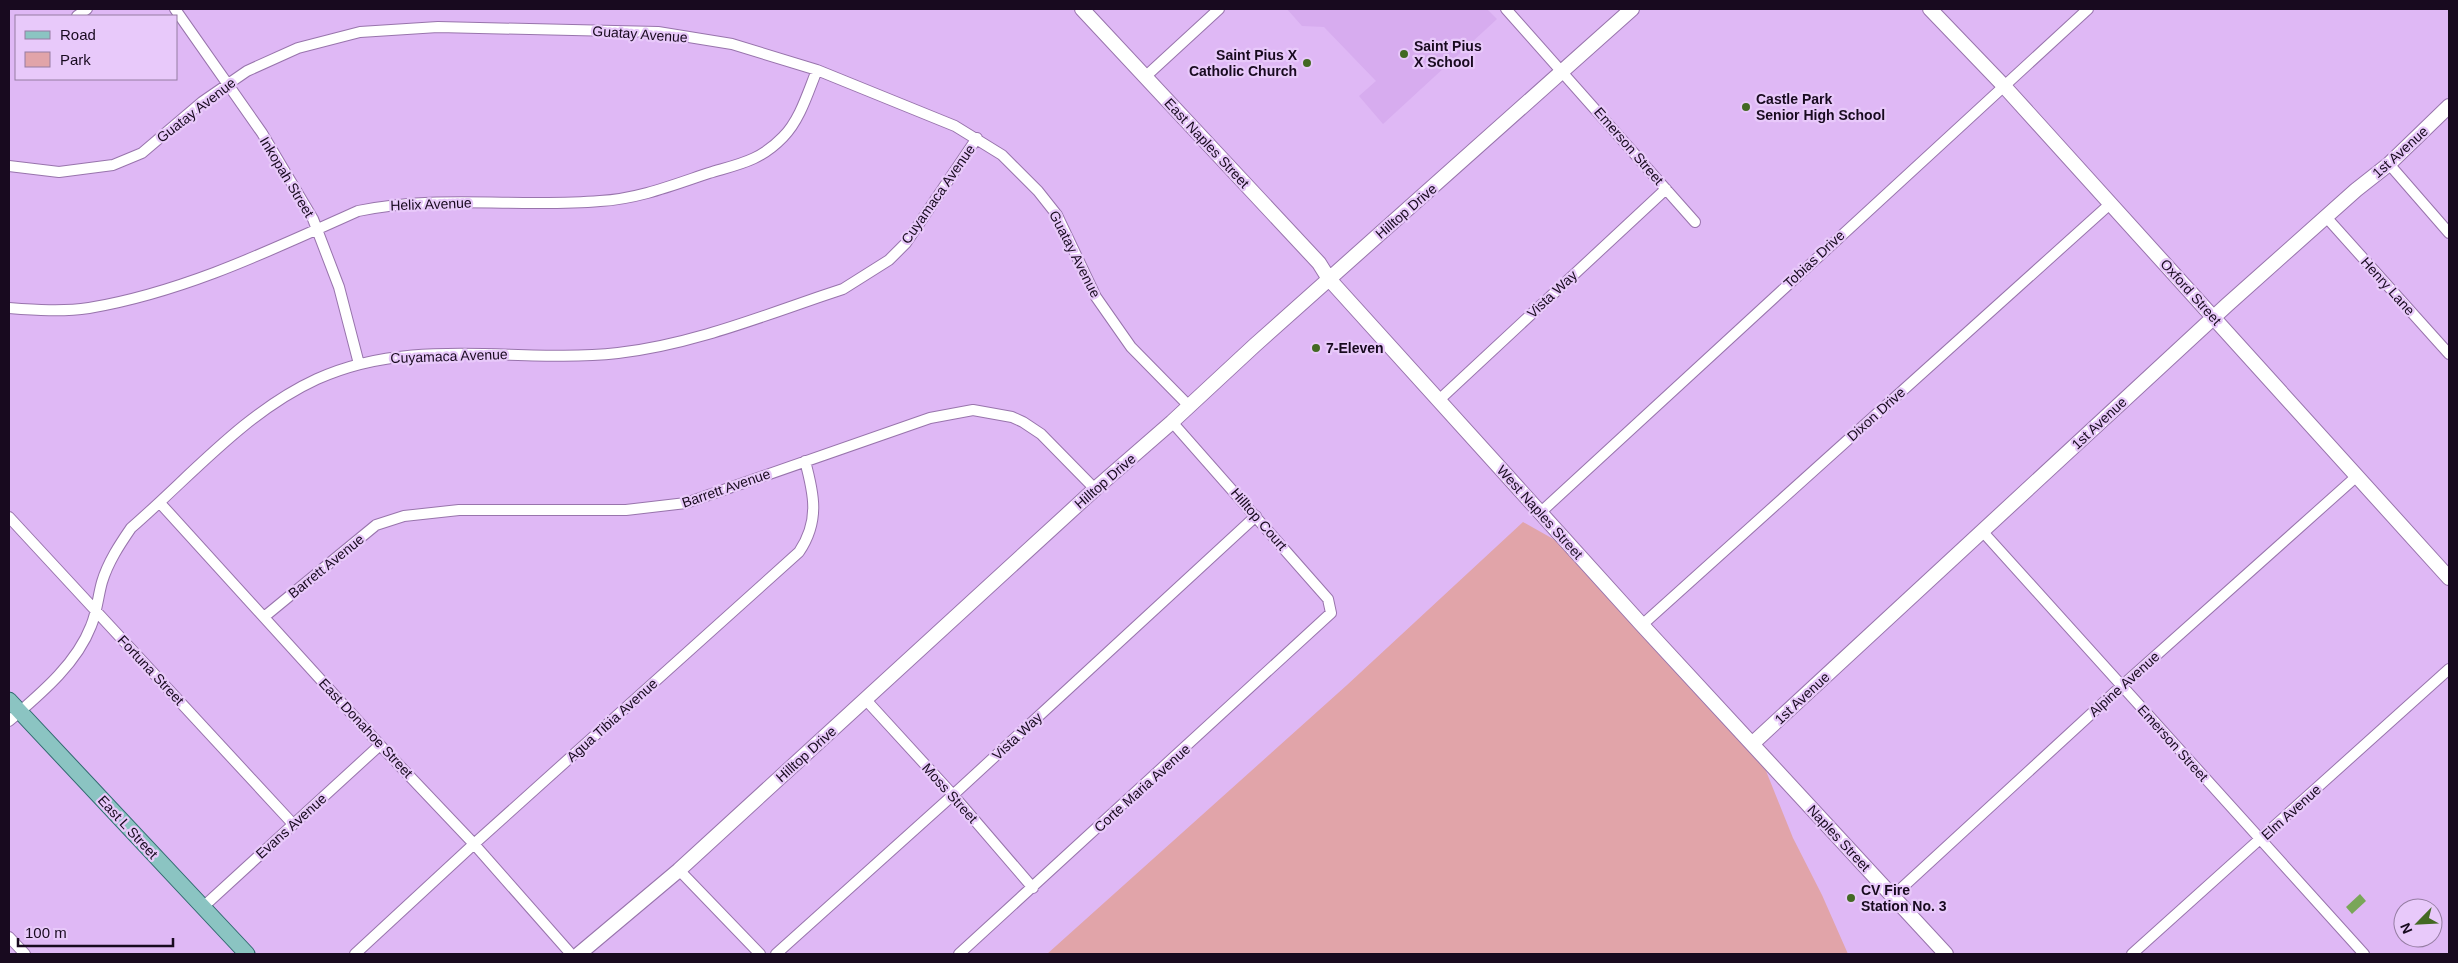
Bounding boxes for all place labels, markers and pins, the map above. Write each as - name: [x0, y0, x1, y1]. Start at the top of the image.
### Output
- place label: Saint Pius X School: [1414, 38, 1482, 70]
- place label: Saint Pius X Catholic Church: [1189, 47, 1298, 79]
- marker: Saint Pius X School: [1398, 48, 1410, 60]
- marker: Saint Pius X Catholic Church: [1301, 57, 1313, 69]
- place label: Castle Park Senior High School: [1756, 91, 1885, 123]
- marker: Castle Park Senior High School: [1740, 101, 1752, 113]
- place label: 7-Eleven: [1326, 340, 1384, 356]
- marker: 7-Eleven: [1310, 342, 1322, 354]
- place label: CV Fire Station No. 3: [1861, 882, 1947, 914]
- marker: CV Fire Station No. 3: [1845, 892, 1857, 904]

